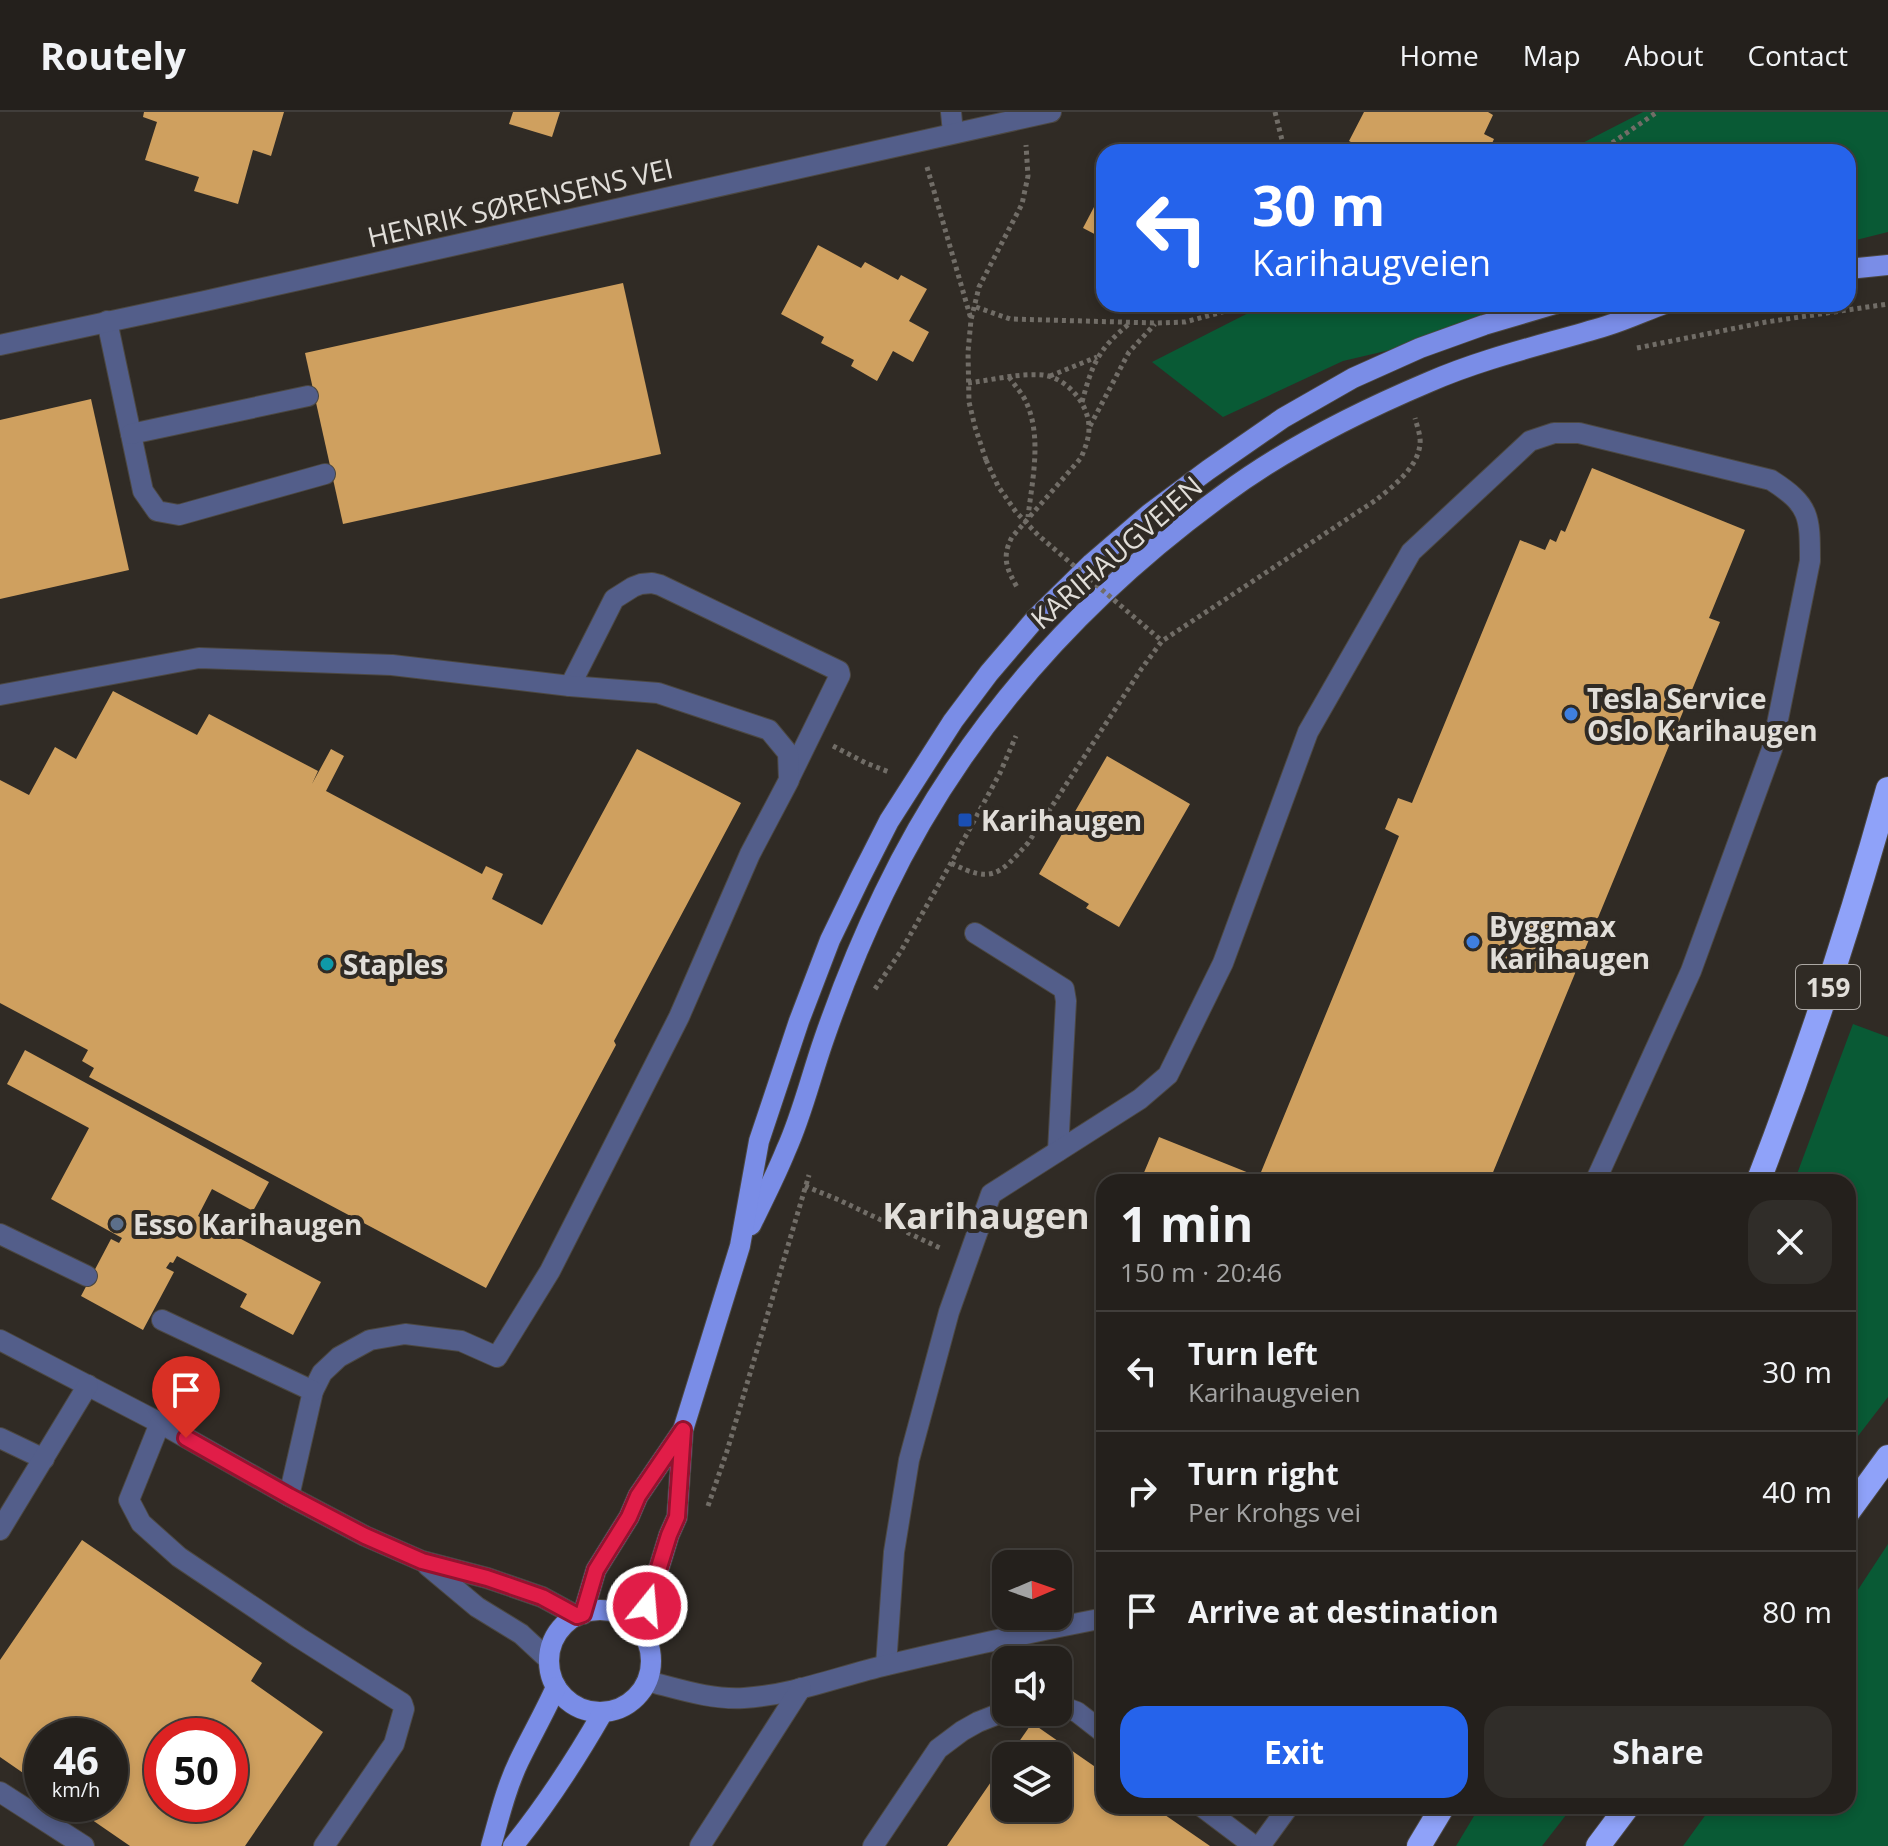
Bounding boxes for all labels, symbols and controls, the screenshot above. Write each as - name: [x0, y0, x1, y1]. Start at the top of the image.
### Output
- text: Routely: [40, 29, 186, 81]
- text: Home: [1400, 36, 1479, 74]
- text: Map: [1523, 36, 1581, 74]
- text: About: [1625, 36, 1703, 74]
- text: Contact: [1747, 36, 1848, 74]
- street label: HENRIK SØRENSENS VEI: [363, 148, 677, 256]
- text: 30 m: [1252, 166, 1386, 242]
- icon: left: [1120, 176, 1224, 280]
- text: Karihaugveien: [1252, 238, 1491, 287]
- street label: KARIHAUGVEIEN: [1022, 467, 1210, 637]
- place label: Tesla Service Oslo Karihaugen: [1587, 679, 1818, 749]
- marker: Tesla Service Oslo Karihaugen: [1562, 705, 1580, 723]
- place label: Karihaugen: [981, 801, 1142, 839]
- marker: Karihaugen: [956, 811, 974, 829]
- place label: Byggmax Karihaugen: [1489, 907, 1650, 977]
- marker: Byggmax Karihaugen: [1464, 933, 1482, 951]
- place label: Staples: [343, 945, 444, 983]
- marker: Staples: [318, 955, 336, 973]
- road number: 159: [1796, 965, 1860, 1009]
- district label: Karihaugen: [882, 1191, 1090, 1240]
- text: 1 min: [1120, 1191, 1253, 1256]
- button: close: [1748, 1200, 1832, 1284]
- place label: Esso Karihaugen: [133, 1205, 362, 1243]
- marker: Esso Karihaugen: [108, 1215, 126, 1233]
- text: 150 m · 20:46: [1120, 1254, 1282, 1290]
- text: Turn left: [1188, 1333, 1318, 1374]
- icon: left: [1120, 1349, 1164, 1393]
- text: 30 m: [1762, 1351, 1832, 1392]
- pin: [152, 1356, 220, 1438]
- icon: arrive: [164, 1368, 208, 1412]
- text: Karihaugveien: [1188, 1374, 1361, 1410]
- text: Turn right: [1188, 1453, 1339, 1494]
- icon: right: [1120, 1469, 1164, 1513]
- text: 40 m: [1762, 1471, 1832, 1512]
- text: Per Krohgs vei: [1188, 1494, 1361, 1530]
- north arrow: [992, 1550, 1072, 1630]
- map controls: [992, 1550, 1072, 1822]
- position arrow: [605, 1564, 689, 1648]
- icon: arrive: [1120, 1589, 1164, 1633]
- text: Arrive at destination: [1188, 1591, 1499, 1632]
- text: 80 m: [1762, 1591, 1832, 1632]
- button: sound: [992, 1646, 1072, 1726]
- button: Exit: [1120, 1706, 1468, 1798]
- button: Share: [1484, 1706, 1832, 1798]
- speed limit sign: 50: [144, 1718, 248, 1822]
- text: 46: [53, 1732, 99, 1787]
- button: layers: [992, 1742, 1072, 1822]
- text: km/h: [52, 1776, 100, 1803]

